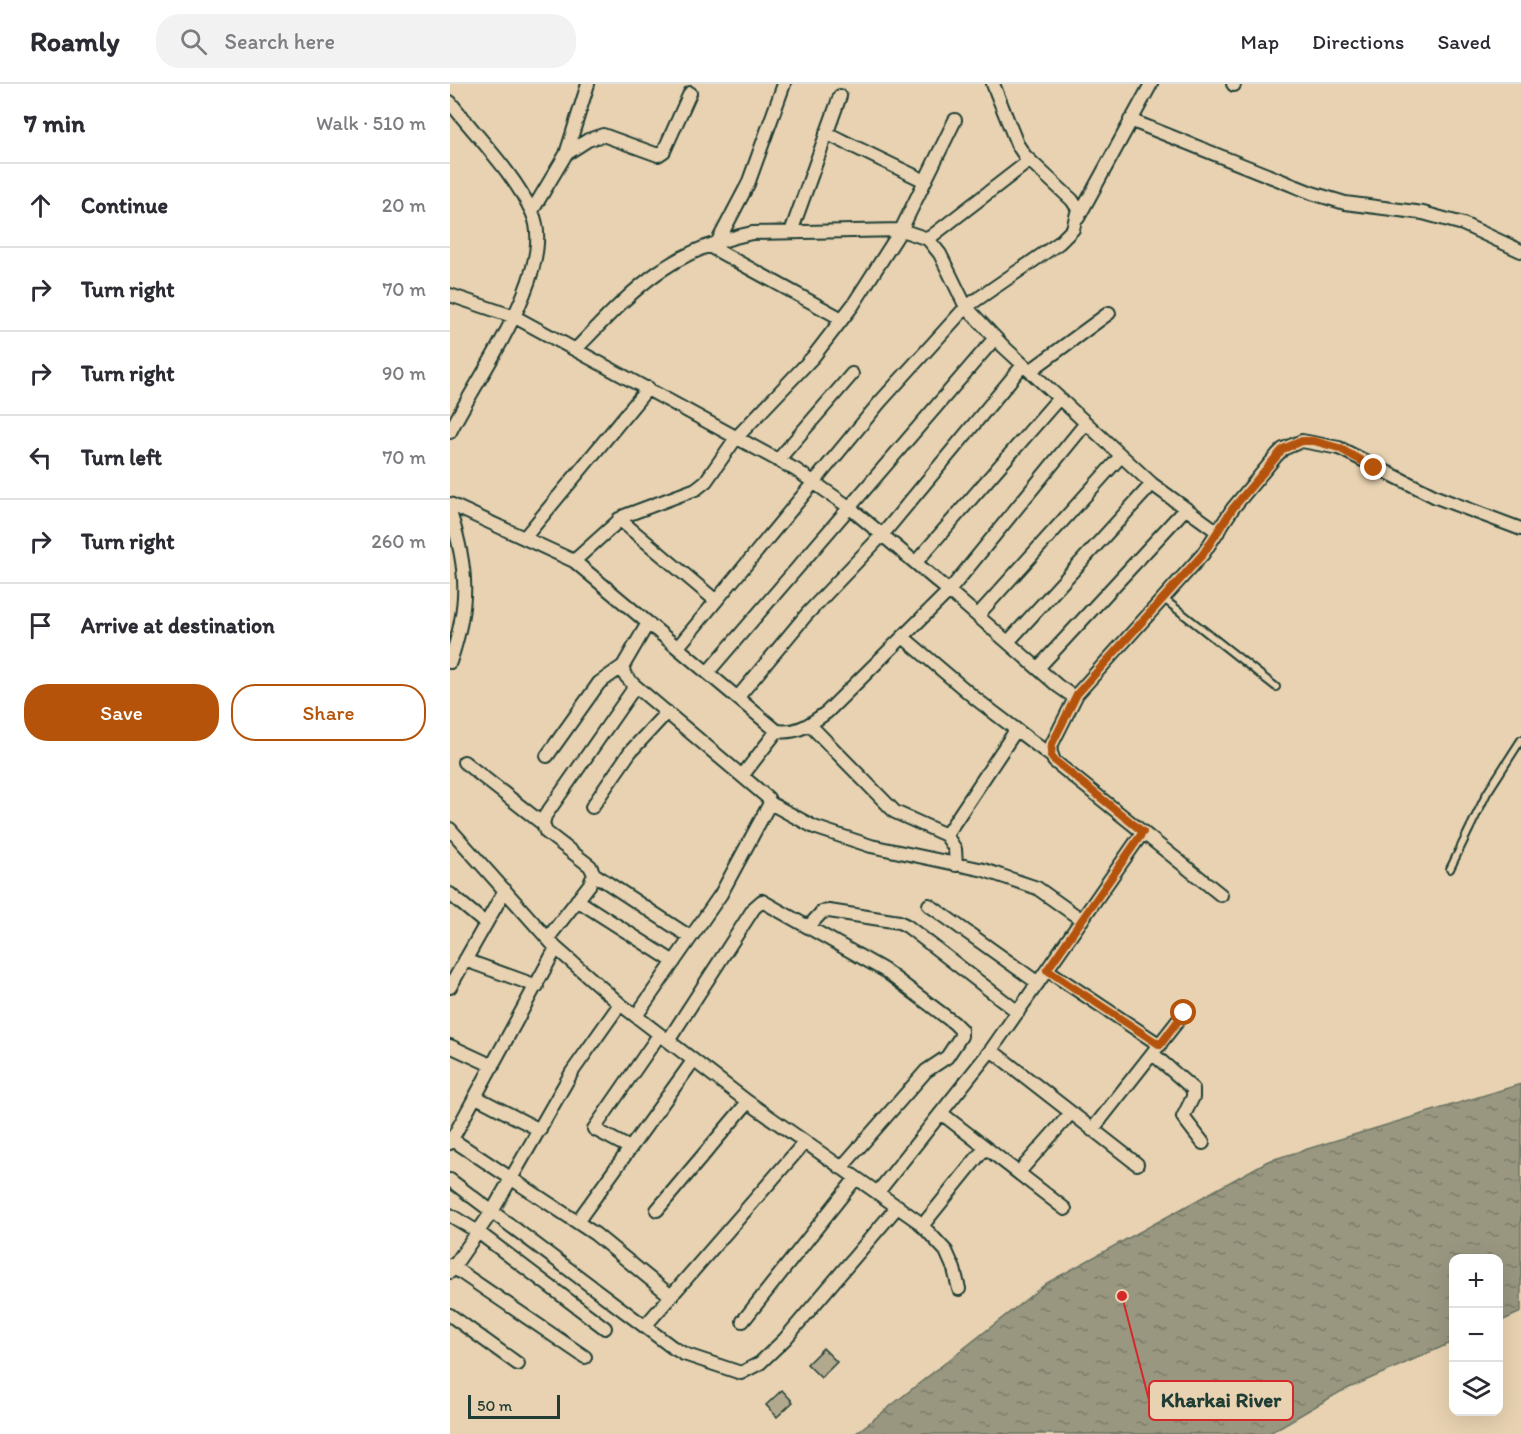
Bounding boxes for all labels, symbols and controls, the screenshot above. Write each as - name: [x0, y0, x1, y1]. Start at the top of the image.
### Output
- search box: [156, 14, 576, 68]
- text: Roamly: [30, 24, 120, 58]
- icon: search: [177, 25, 210, 58]
- text: Search here: [225, 28, 335, 55]
- text: Map: [1241, 29, 1279, 54]
- text: Directions: [1312, 29, 1404, 54]
- text: Saved: [1437, 29, 1491, 54]
- text: 7 min: [24, 107, 85, 139]
- text: Walk · 510 m: [316, 111, 426, 135]
- icon: ahead: [24, 189, 57, 222]
- text: Continue: [81, 192, 168, 219]
- text: 20 m: [382, 193, 426, 217]
- icon: right: [24, 273, 57, 306]
- text: Turn right: [81, 276, 175, 303]
- text: 70 m: [382, 277, 426, 301]
- icon: right: [24, 357, 57, 390]
- text: Turn right: [81, 360, 175, 387]
- text: 90 m: [382, 361, 426, 385]
- icon: left: [24, 441, 57, 474]
- text: Turn left: [81, 444, 162, 471]
- text: 70 m: [382, 445, 426, 469]
- route end: [1360, 454, 1386, 480]
- icon: right: [24, 525, 57, 558]
- text: Turn right: [81, 528, 175, 555]
- text: 260 m: [371, 529, 426, 553]
- icon: arrive: [24, 609, 57, 642]
- text: Arrive at destination: [81, 612, 275, 639]
- button: Save: [24, 684, 219, 741]
- button: Share: [231, 684, 426, 741]
- route start: [1170, 999, 1196, 1025]
- map controls: [1449, 1254, 1503, 1416]
- button: +: [1449, 1254, 1503, 1308]
- button: −: [1449, 1308, 1503, 1362]
- button: layers: [1449, 1362, 1503, 1416]
- callout: Kharkai River: [1149, 1381, 1293, 1420]
- text: Kharkai River: [1161, 1387, 1282, 1412]
- scale bar: [468, 1392, 560, 1420]
- text: 50 m: [477, 1396, 512, 1415]

